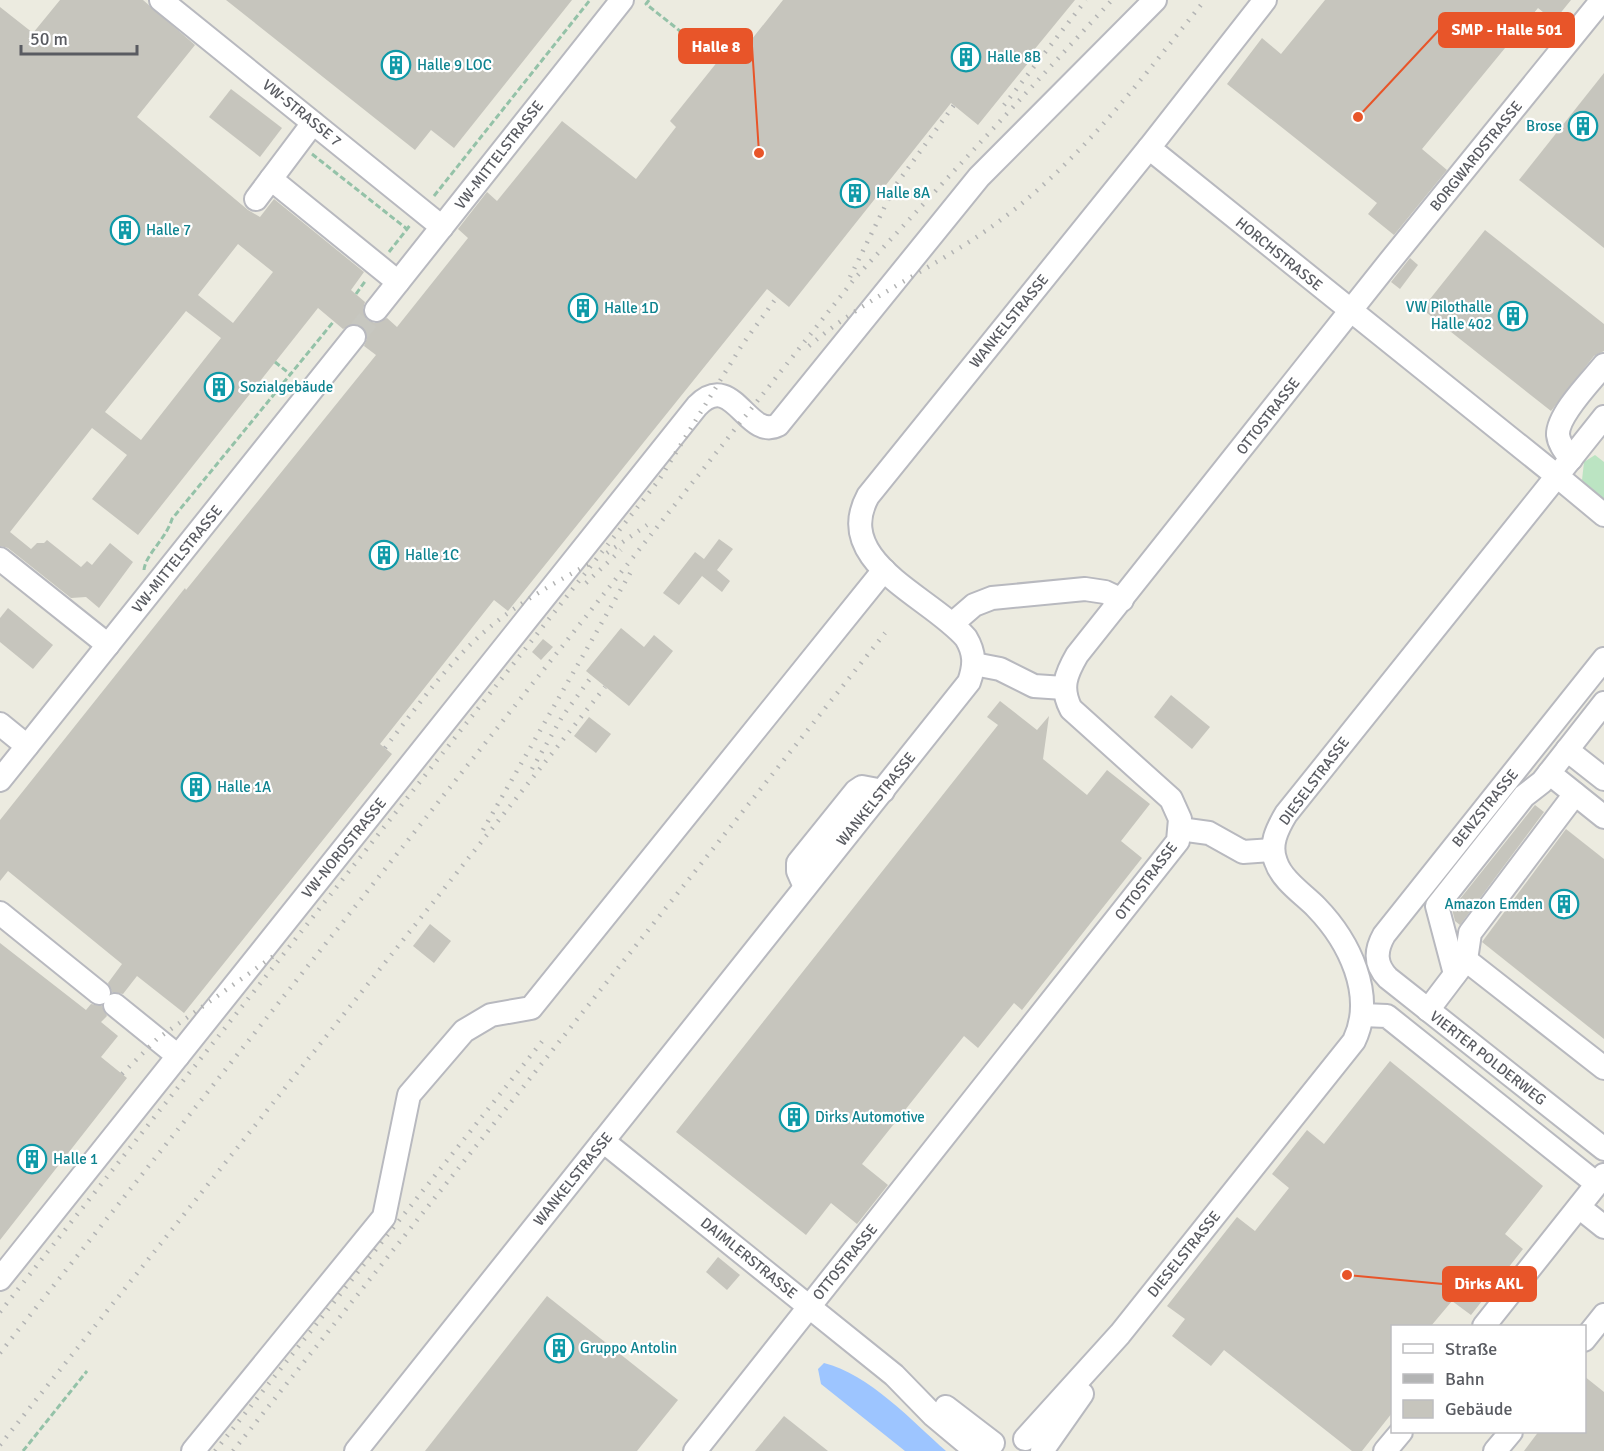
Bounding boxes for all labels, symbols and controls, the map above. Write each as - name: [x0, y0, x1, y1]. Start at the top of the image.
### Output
- callout: SMP - Halle 501: [1439, 13, 1574, 47]
- scale bar: [21, 18, 136, 56]
- text: SMP - Halle 501: [1452, 20, 1563, 40]
- text: 50 m: [30, 28, 68, 50]
- callout: Halle 8: [679, 29, 752, 63]
- text: Halle 8: [692, 37, 741, 57]
- building icon: Halle 8B: [950, 41, 982, 73]
- place label: Halle 8B: [987, 48, 1041, 66]
- building icon: Halle 9 LOC: [380, 49, 412, 81]
- place label: Halle 9 LOC: [417, 56, 492, 74]
- street label: VW-STRASSE 7: [259, 76, 345, 150]
- street label: VW-MITTELSTRASSE: [451, 97, 547, 213]
- street label: BORGWARDSTRASSE: [1426, 97, 1526, 215]
- building icon: Brose: [1567, 110, 1599, 142]
- place label: Brose: [1526, 117, 1562, 135]
- building icon: Halle 8A: [839, 177, 871, 209]
- place label: Halle 8A: [876, 184, 930, 202]
- street label: HORCHSTRASSE: [1232, 213, 1326, 295]
- building icon: Halle 7: [109, 214, 141, 246]
- place label: Halle 7: [146, 221, 191, 239]
- street label: WANKELSTRASSE: [966, 270, 1052, 372]
- building icon: Halle 1D: [567, 292, 599, 324]
- place label: VW Pilothalle Halle 402: [1406, 298, 1492, 333]
- place label: Halle 1D: [604, 299, 659, 317]
- building icon: VW Pilothalle Halle 402: [1497, 300, 1529, 332]
- building icon: Sozialgebäude: [203, 371, 235, 403]
- street label: OTTOSTRASSE: [1232, 374, 1304, 458]
- place label: Sozialgebäude: [240, 378, 333, 396]
- street label: VW-MITTELSTRASSE: [128, 502, 226, 616]
- building icon: Halle 1C: [368, 539, 400, 571]
- place label: Halle 1C: [405, 546, 459, 564]
- street label: DIESELSTRASSE: [1275, 733, 1353, 829]
- street label: WANKELSTRASSE: [833, 748, 919, 850]
- street label: BENZSTRASSE: [1448, 765, 1522, 851]
- building icon: Halle 1A: [180, 771, 212, 803]
- place label: Halle 1A: [217, 778, 271, 796]
- street label: VW-NORDSTRASSE: [298, 794, 390, 902]
- street label: OTTOSTRASSE: [1111, 839, 1181, 923]
- building icon: Amazon Emden: [1548, 888, 1580, 920]
- place label: Amazon Emden: [1444, 895, 1543, 913]
- street label: VIERTER POLDERWEG: [1426, 1007, 1550, 1109]
- building icon: Dirks Automotive: [778, 1101, 810, 1133]
- place label: Dirks Automotive: [815, 1108, 925, 1126]
- street label: WANKELSTRASSE: [530, 1128, 616, 1230]
- building icon: Halle 1: [16, 1143, 48, 1175]
- place label: Halle 1: [53, 1150, 98, 1168]
- street label: DIESELSTRASSE: [1144, 1207, 1224, 1301]
- street label: DAIMLERSTRASSE: [697, 1214, 801, 1302]
- street label: OTTOSTRASSE: [809, 1220, 881, 1304]
- callout: Dirks AKL: [1443, 1267, 1536, 1301]
- text: Dirks AKL: [1454, 1274, 1524, 1294]
- legend: [1391, 1325, 1586, 1433]
- building icon: Gruppo Antolin: [543, 1332, 575, 1364]
- text: Straße: [1445, 1338, 1497, 1360]
- place label: Gruppo Antolin: [580, 1339, 677, 1357]
- text: Bahn: [1445, 1368, 1485, 1390]
- text: Gebäude: [1445, 1398, 1513, 1420]

